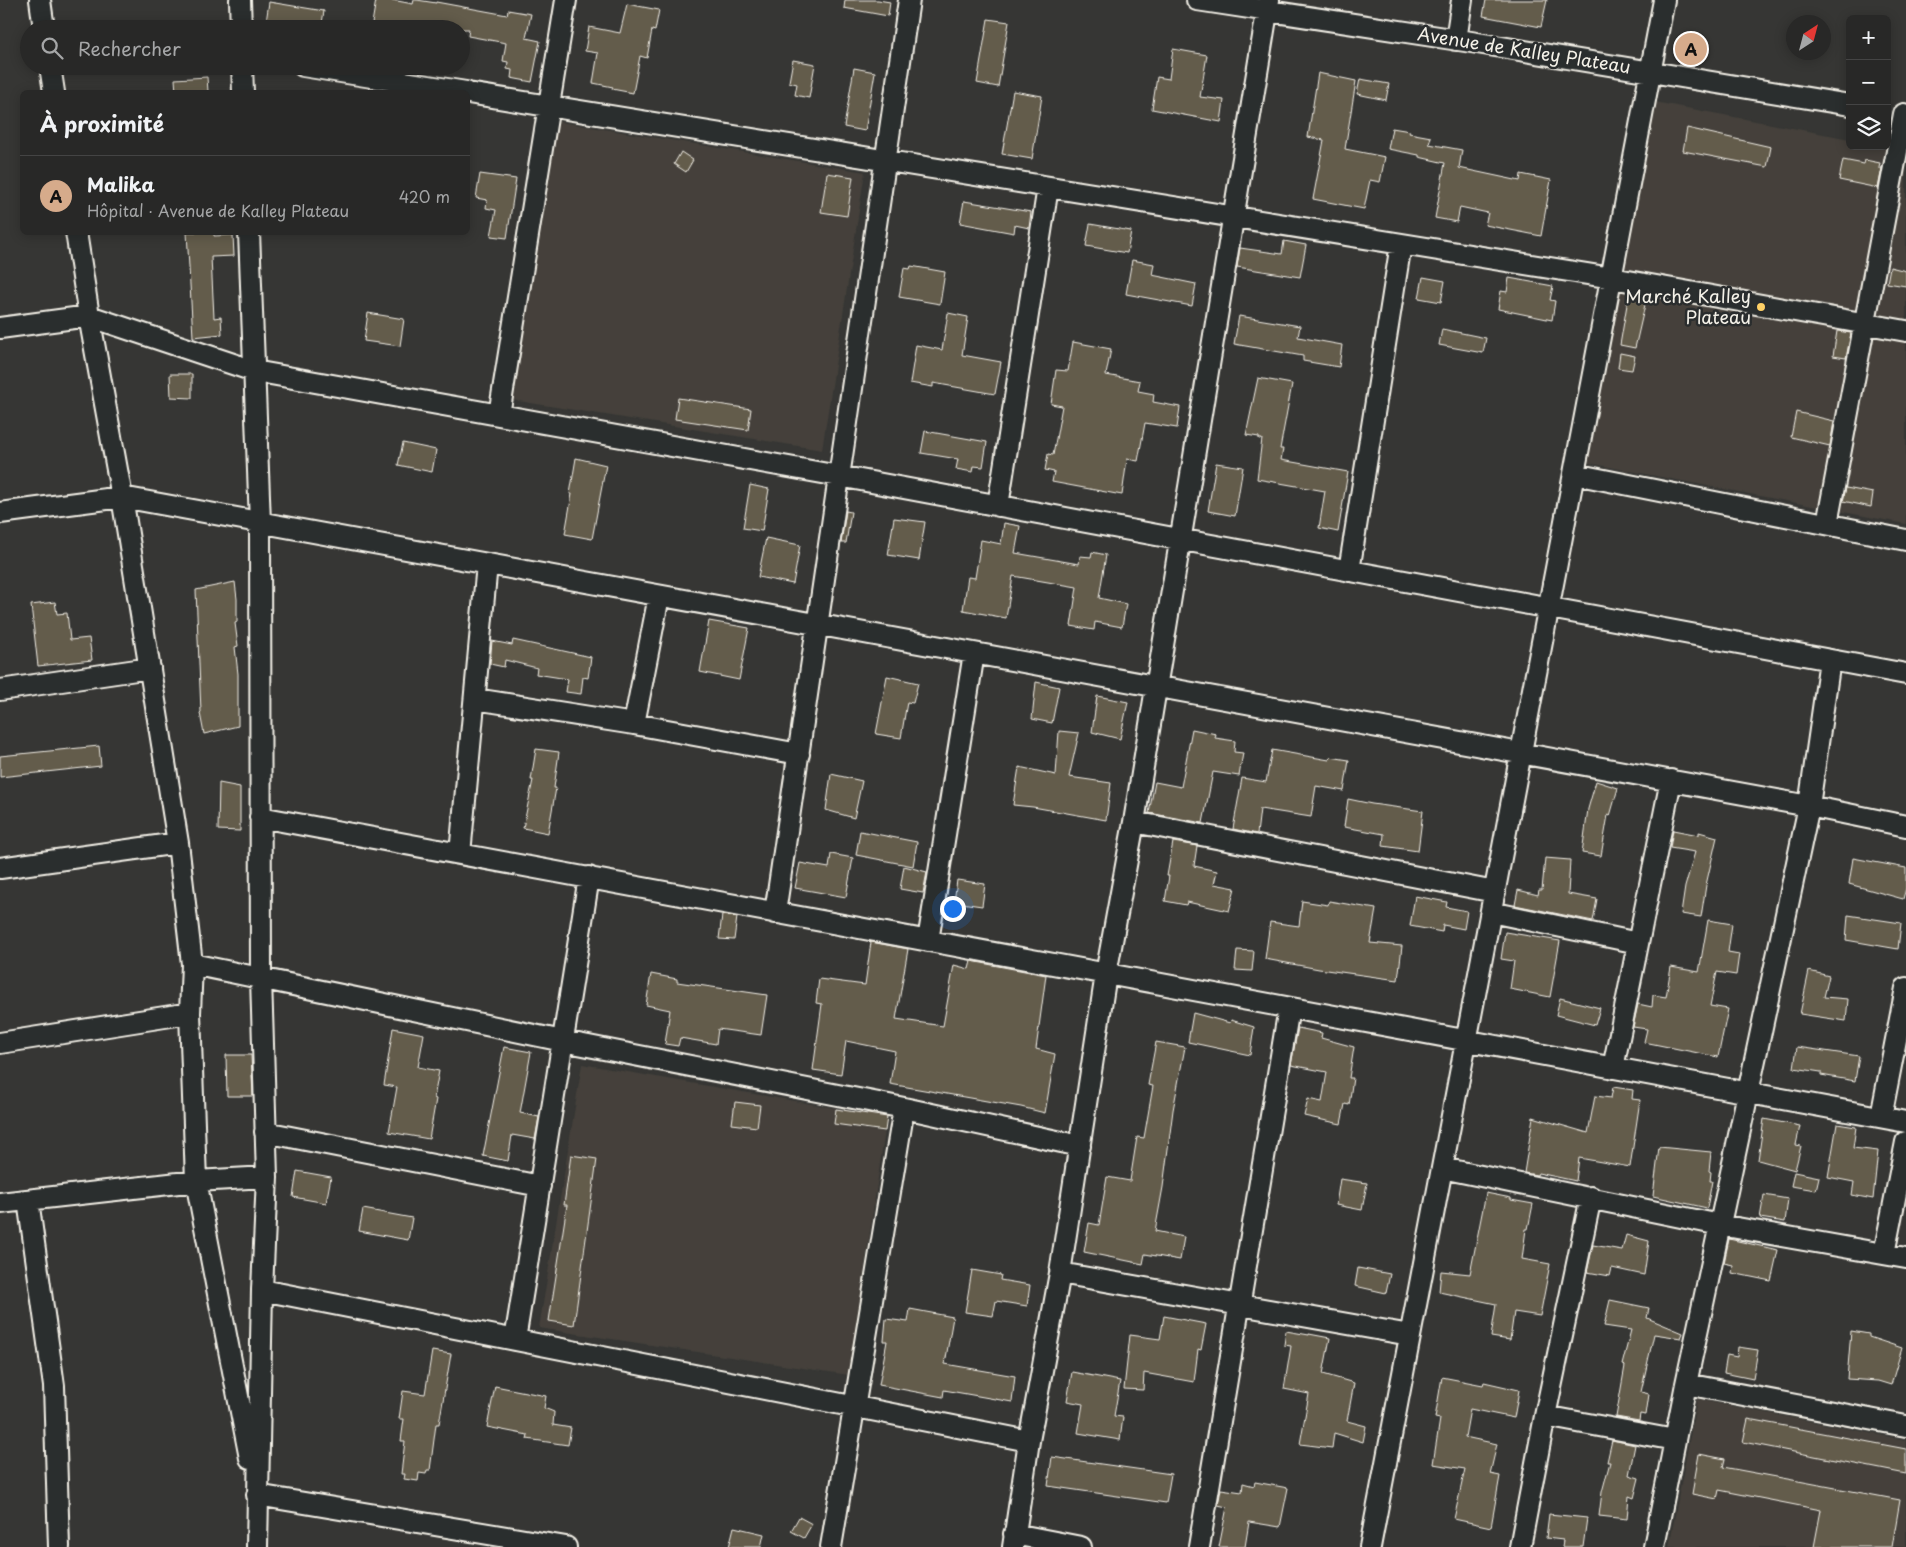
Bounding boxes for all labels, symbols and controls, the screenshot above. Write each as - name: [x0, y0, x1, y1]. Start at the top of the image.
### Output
- north arrow: [1786, 15, 1831, 60]
- map controls: [1846, 15, 1891, 150]
- button: +: [1846, 15, 1891, 60]
- street label: Avenue de Kalley Plateau: [1416, 19, 1633, 80]
- search box: [20, 20, 470, 75]
- pin: A: [1675, 30, 1707, 68]
- icon: search: [38, 34, 66, 62]
- text: Rechercher: [78, 34, 181, 62]
- button: −: [1846, 60, 1891, 105]
- button: layers: [1846, 105, 1891, 150]
- text: À proximité: [40, 107, 164, 139]
- text: Malika: [87, 170, 155, 198]
- text: A: [50, 184, 62, 208]
- text: 420 m: [399, 184, 450, 208]
- text: Hôpital · Avenue de Kalley Plateau: [87, 198, 349, 222]
- place label: Marché Kalley Plateau: [1625, 282, 1751, 330]
- marker: Marché Kalley Plateau: [1755, 301, 1767, 313]
- your location: [940, 896, 966, 922]

